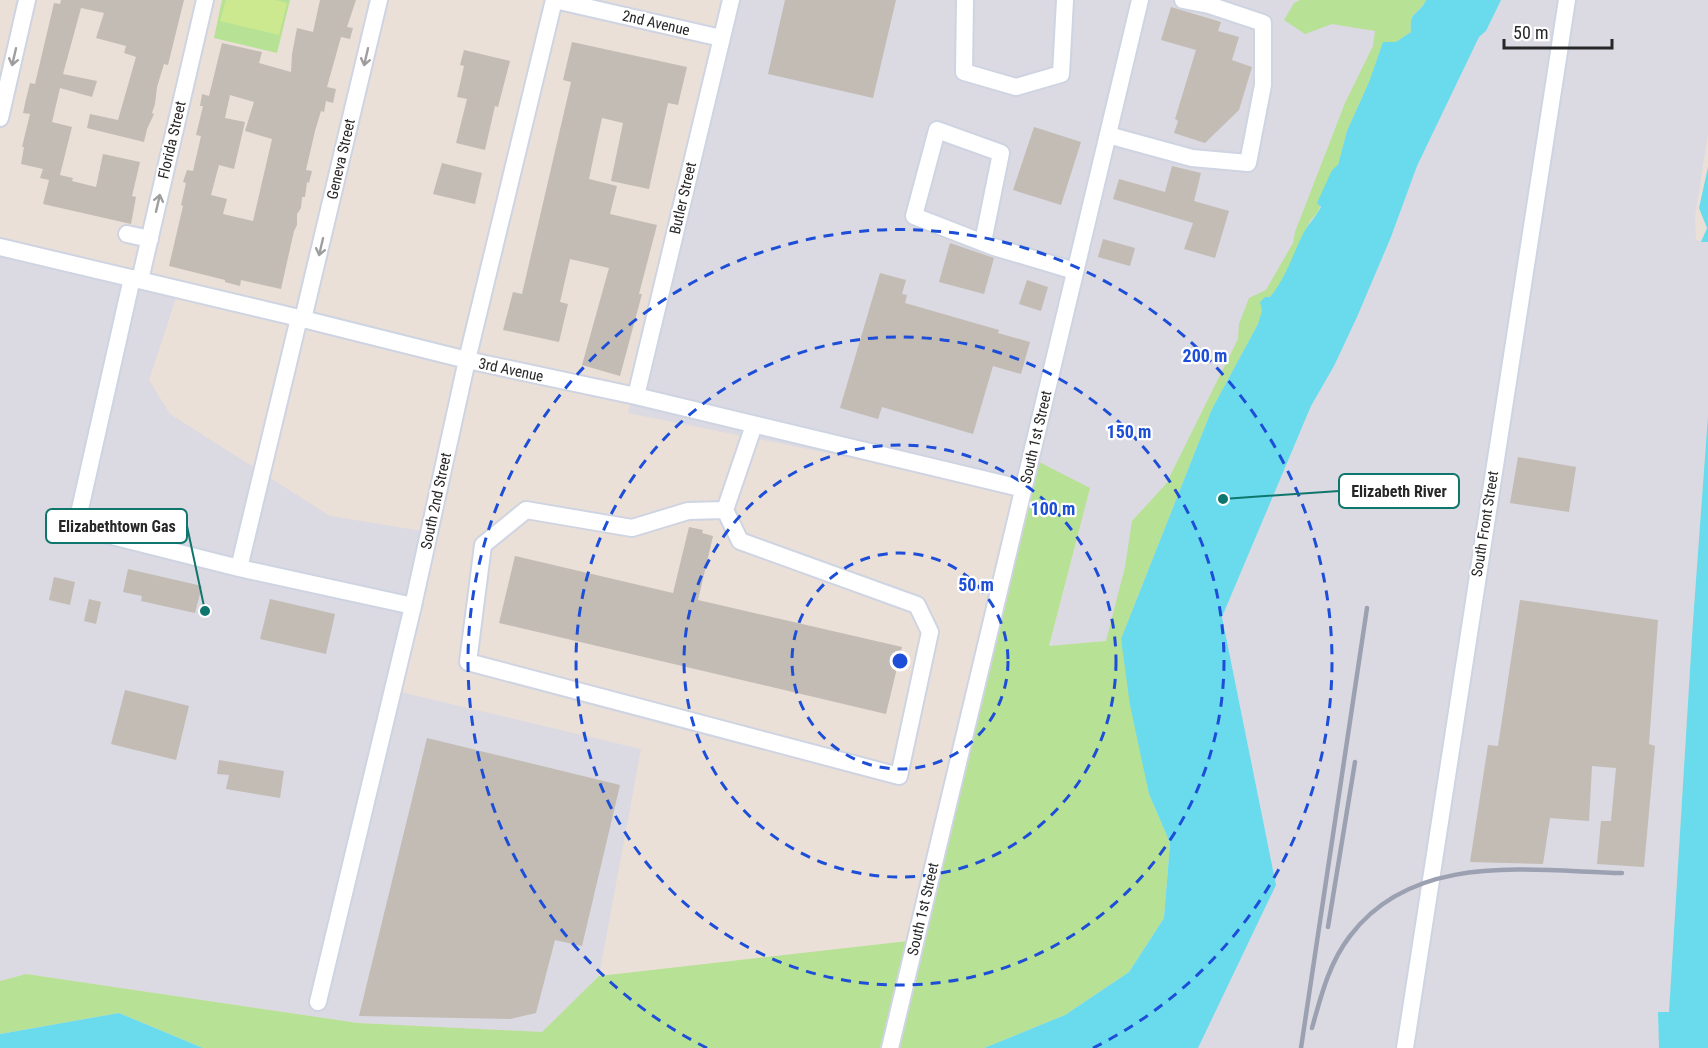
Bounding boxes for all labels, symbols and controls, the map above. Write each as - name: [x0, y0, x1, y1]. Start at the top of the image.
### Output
- street label: 2nd Avenue: [620, 6, 692, 40]
- scale bar: [1504, 12, 1612, 50]
- text: 50 m: [1513, 22, 1548, 43]
- one-way arrow: [8, 47, 20, 66]
- one-way arrow: [359, 47, 371, 66]
- street label: Florida Street: [154, 99, 190, 181]
- street label: Geneva Street: [323, 117, 359, 201]
- street label: Butler Street: [666, 160, 700, 236]
- one-way arrow: [153, 193, 164, 213]
- one-way arrow: [314, 237, 326, 256]
- text: 200 m: [1183, 345, 1227, 366]
- street label: 3rd Avenue: [477, 354, 545, 386]
- street label: South 1st Street: [1017, 389, 1055, 485]
- text: 150 m: [1107, 421, 1151, 442]
- street label: South 2nd Street: [417, 451, 455, 551]
- street label: South Front Street: [1468, 470, 1502, 578]
- callout: Elizabeth River: [1339, 474, 1459, 508]
- text: Elizabeth River: [1351, 482, 1447, 501]
- text: 100 m: [1031, 498, 1075, 519]
- callout: Elizabethtown Gas: [46, 509, 187, 543]
- text: Elizabethtown Gas: [58, 517, 176, 536]
- text: 50 m: [958, 574, 994, 595]
- centre of rings: [890, 651, 910, 671]
- street label: South 1st Street: [904, 861, 942, 957]

